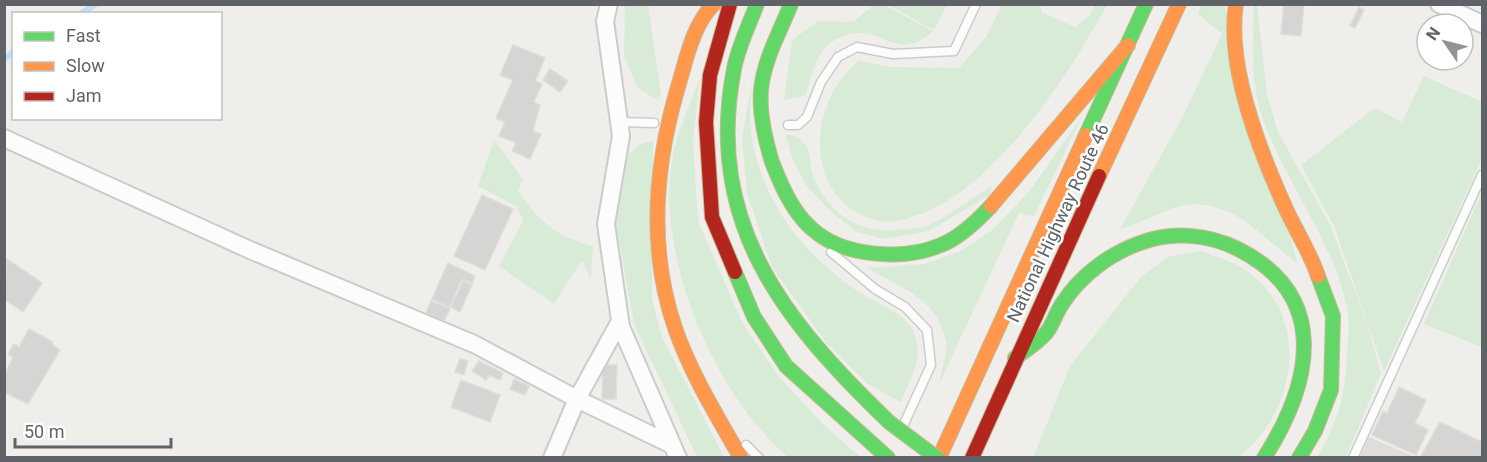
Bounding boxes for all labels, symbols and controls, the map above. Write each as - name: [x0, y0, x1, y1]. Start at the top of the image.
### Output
- legend: [12, 12, 222, 120]
- north arrow: [1415, 12, 1475, 72]
- text: N: [1422, 24, 1444, 44]
- text: Fast: [66, 25, 101, 46]
- text: Slow: [66, 55, 105, 76]
- text: Jam: [66, 85, 102, 106]
- street label: National Highway Route 46: [1002, 120, 1113, 325]
- scale bar: [15, 411, 171, 449]
- text: 50 m: [24, 421, 64, 442]

